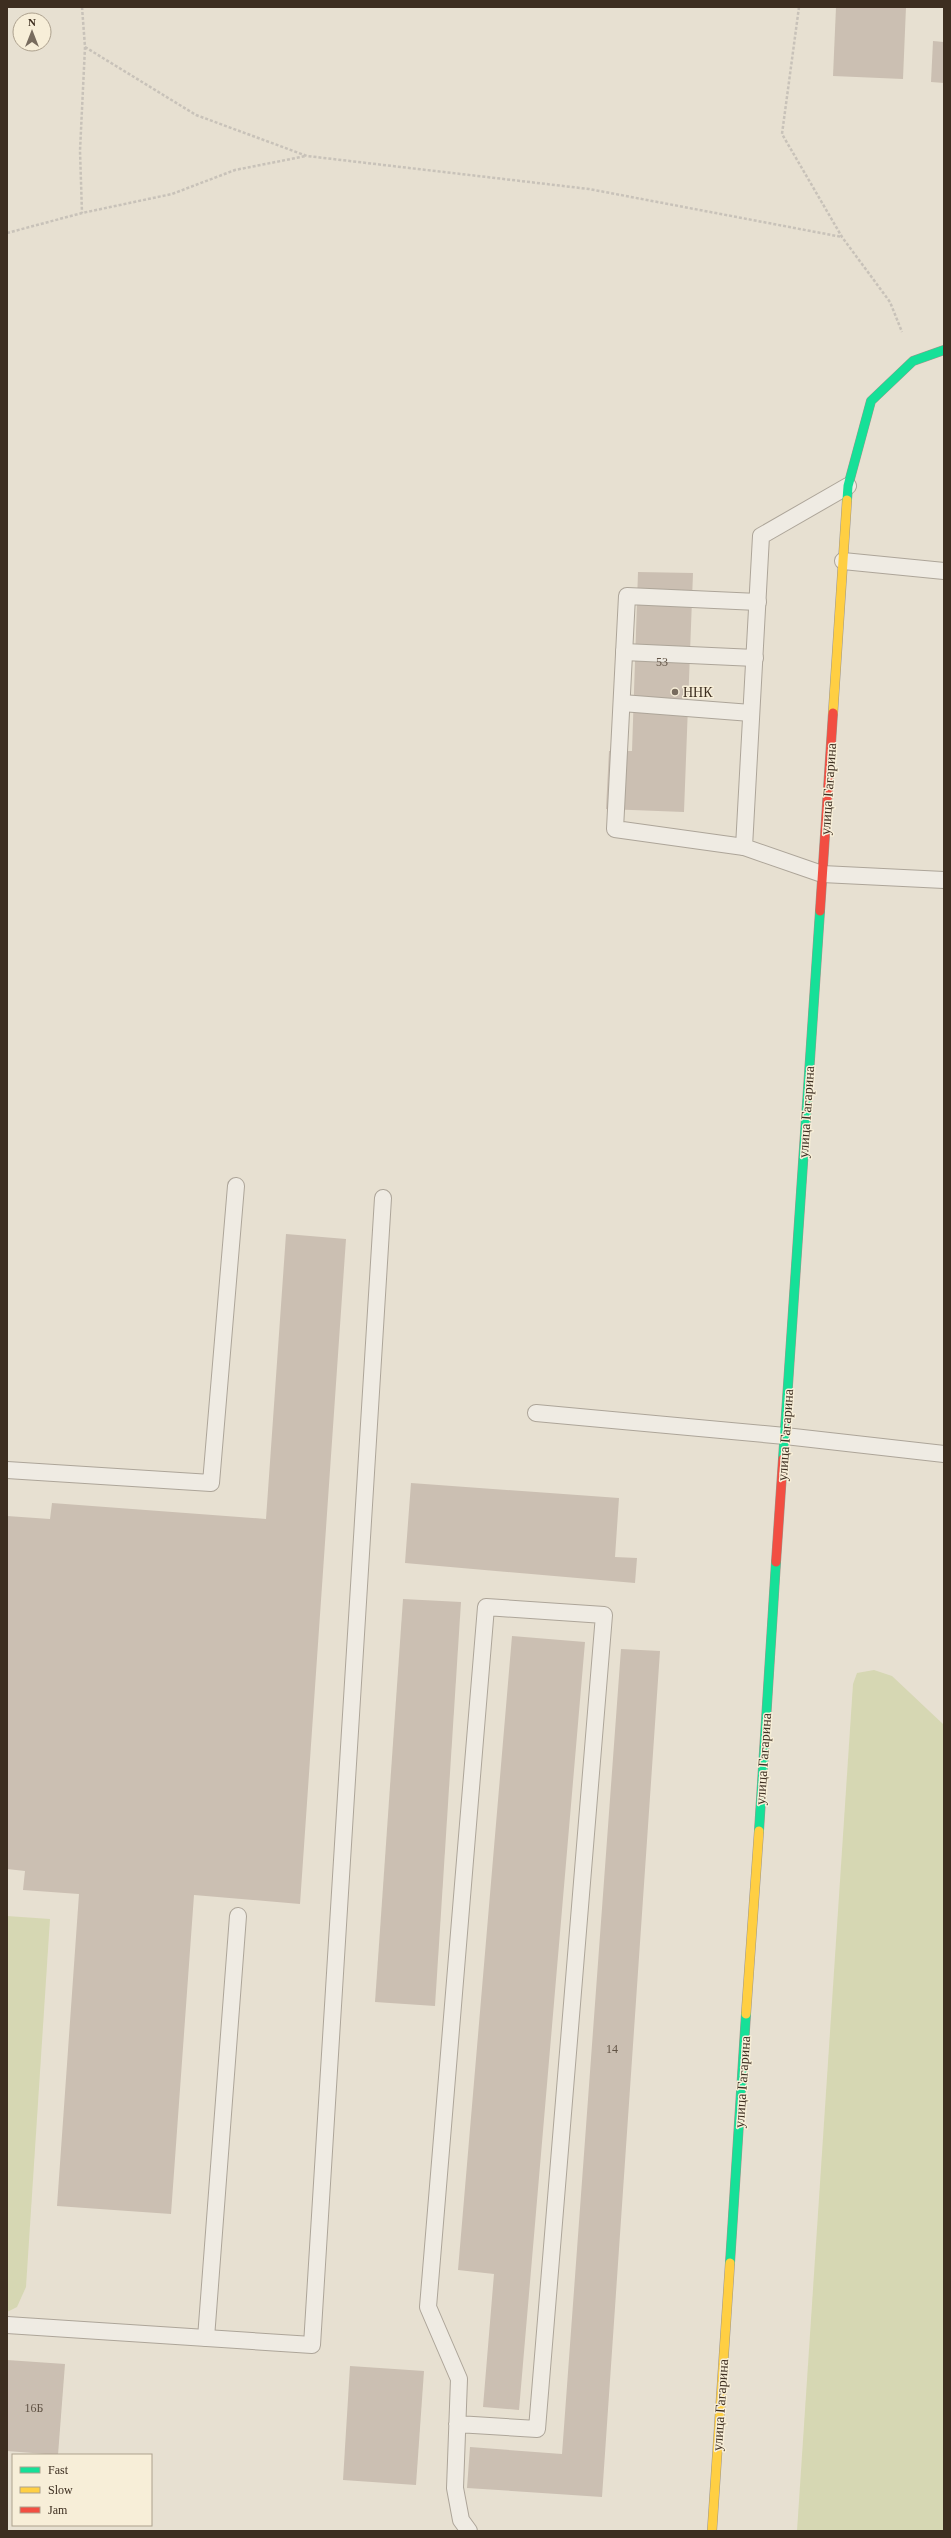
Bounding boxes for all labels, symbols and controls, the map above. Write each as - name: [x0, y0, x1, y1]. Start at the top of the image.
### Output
- north arrow: [12, 12, 52, 52]
- text: N: [28, 16, 36, 28]
- house number: 53: [656, 655, 668, 669]
- place label: ННК: [683, 685, 713, 700]
- marker: ННК: [670, 687, 680, 697]
- street label: улица Гагарина: [818, 742, 839, 836]
- street label: улица Гагарина: [796, 1065, 817, 1159]
- street label: улица Гагарина: [775, 1388, 796, 1482]
- street label: улица Гагарина: [753, 1712, 774, 1806]
- street label: улица Гагарина: [732, 2035, 753, 2129]
- house number: 14: [606, 2042, 618, 2056]
- street label: улица Гагарина: [710, 2358, 731, 2452]
- house number: 16Б: [25, 2401, 44, 2415]
- legend: [12, 2454, 152, 2526]
- text: Fast: [48, 2463, 69, 2477]
- text: Slow: [48, 2483, 73, 2497]
- text: Jam: [48, 2503, 68, 2517]

